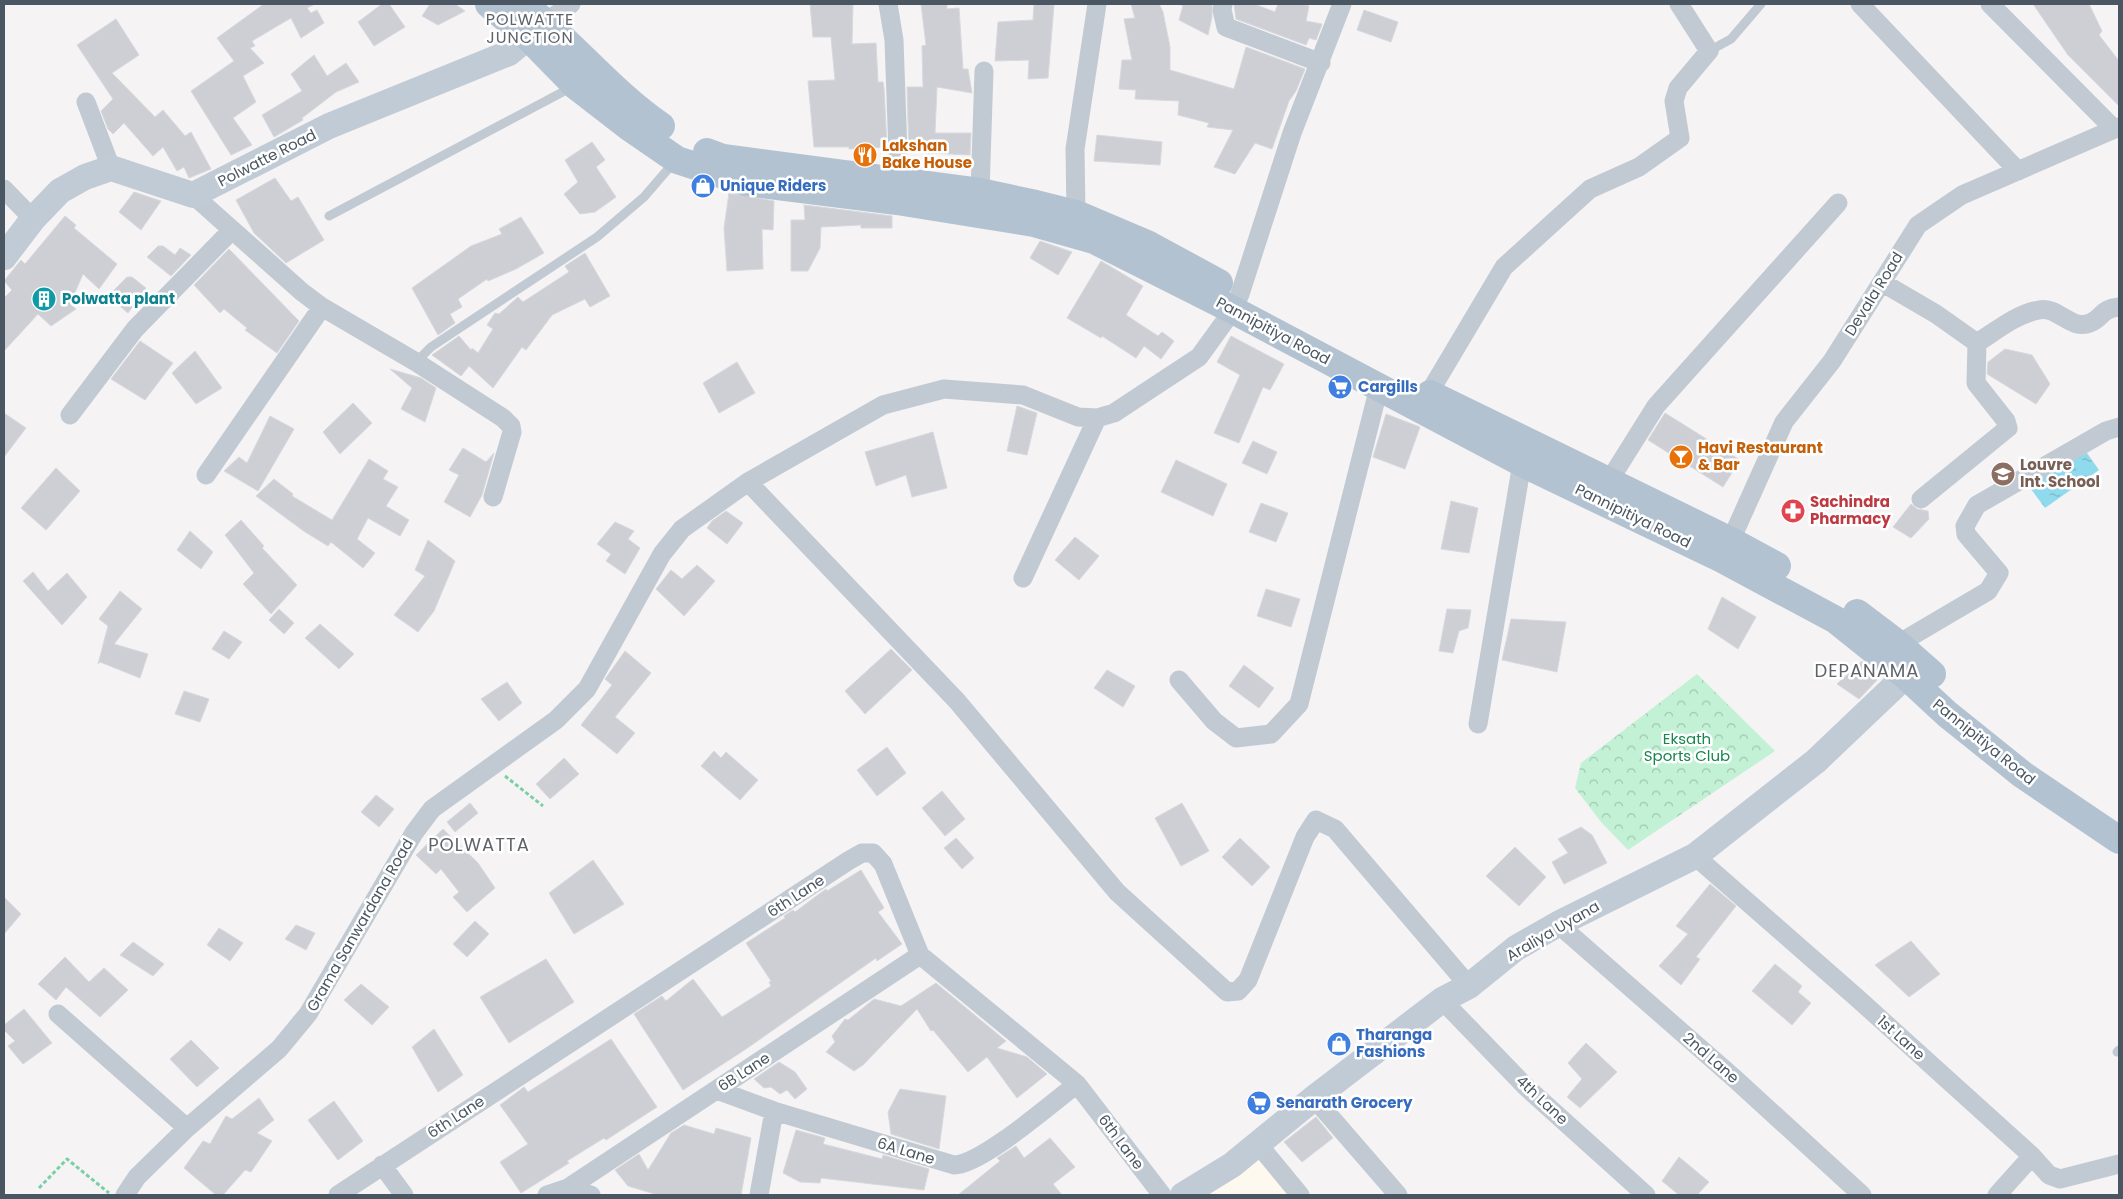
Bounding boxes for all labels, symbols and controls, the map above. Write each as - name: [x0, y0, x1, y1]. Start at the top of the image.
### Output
- district label: POLWATTE JUNCTION: [486, 8, 574, 49]
- street label: Polwatte Road: [214, 124, 320, 191]
- place label: Lakshan Bake House: [882, 135, 972, 173]
- restaurant icon: Lakshan Bake House: [852, 142, 878, 168]
- shop icon: Unique Riders: [690, 173, 716, 199]
- place label: Unique Riders: [720, 175, 826, 196]
- street label: Devala Road: [1839, 248, 1908, 340]
- building icon: Polwatta plant: [31, 286, 57, 312]
- place label: Polwatta plant: [62, 288, 175, 309]
- street label: Pannipitiya Road: [1213, 292, 1334, 369]
- supermarket icon: Cargills: [1327, 374, 1353, 400]
- place label: Cargills: [1358, 376, 1418, 397]
- place label: Havi Restaurant & Bar: [1698, 437, 1823, 475]
- bar icon: Havi Restaurant & Bar: [1668, 444, 1694, 470]
- place label: Louvre Int. School: [2020, 454, 2100, 492]
- school or university icon: Louvre Int. School: [1990, 461, 2016, 487]
- street label: Pannipitiya Road: [1572, 478, 1695, 553]
- place label: Sachindra Pharmacy: [1810, 491, 1891, 529]
- pharmacy icon: Sachindra Pharmacy: [1780, 498, 1806, 524]
- district label: DEPANAMA: [1815, 658, 1919, 683]
- street label: Pannipitiya Road: [1929, 694, 2040, 790]
- park label: Eksath Sports Club: [1644, 728, 1730, 766]
- district label: POLWATTA: [428, 832, 530, 857]
- street label: Grama Sanwardana Road: [301, 834, 418, 1015]
- street label: 6th Lane: [763, 869, 828, 922]
- street label: Araliya Uyana: [1502, 895, 1603, 966]
- street label: 1st Lane: [1873, 1011, 1930, 1065]
- place label: Tharanga Fashions: [1356, 1024, 1432, 1062]
- street label: 2nd Lane: [1679, 1027, 1744, 1088]
- shop icon: Tharanga Fashions: [1326, 1031, 1352, 1057]
- street label: 6B Lane: [714, 1047, 774, 1096]
- street label: 4th Lane: [1512, 1070, 1573, 1129]
- street label: 6th Lane: [423, 1090, 488, 1143]
- supermarket icon: Senarath Grocery: [1246, 1090, 1272, 1116]
- place label: Senarath Grocery: [1276, 1092, 1413, 1113]
- street label: 6th Lane: [1094, 1110, 1149, 1174]
- street label: 6A Lane: [875, 1132, 938, 1169]

